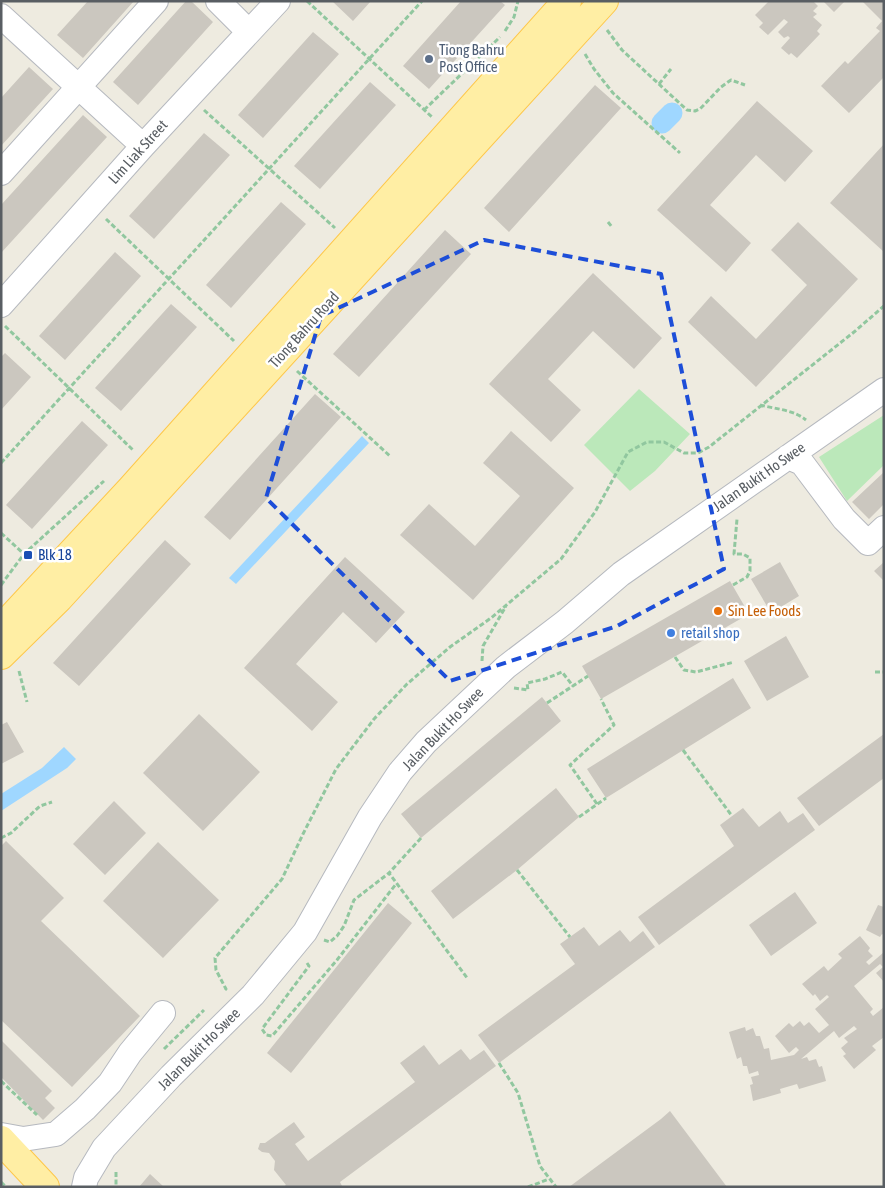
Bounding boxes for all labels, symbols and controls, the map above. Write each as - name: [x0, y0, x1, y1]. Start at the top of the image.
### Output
- place label: Tiong Bahru Post Office: [439, 41, 505, 75]
- marker: Tiong Bahru Post Office: [423, 53, 435, 65]
- street label: Lim Liak Street: [105, 116, 171, 187]
- street label: Tiong Bahru Road: [265, 288, 342, 371]
- street label: Jalan Bukit Ho Swee: [709, 438, 808, 515]
- place label: Blk 18: [38, 546, 72, 563]
- marker: Blk 18: [22, 549, 34, 561]
- place label: Sin Lee Foods: [728, 602, 801, 619]
- marker: Sin Lee Foods: [712, 605, 724, 617]
- place label: retail shop: [681, 624, 740, 641]
- marker: retail shop: [665, 627, 677, 639]
- street label: Jalan Bukit Ho Swee: [399, 684, 487, 774]
- street label: Jalan Bukit Ho Swee: [154, 1004, 243, 1093]

